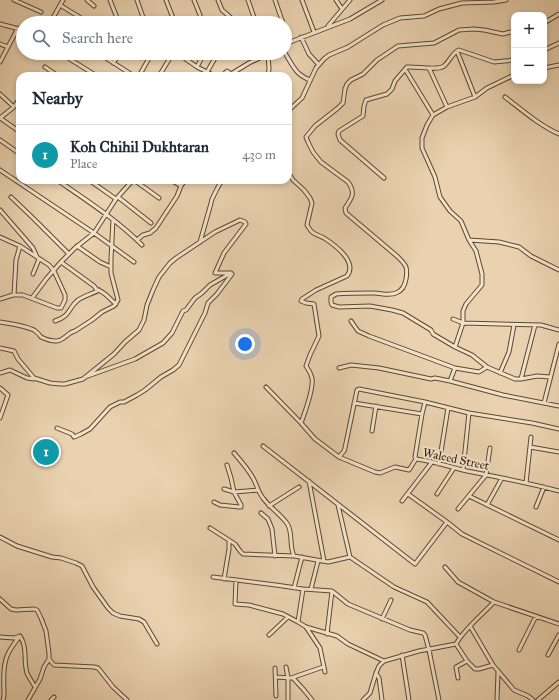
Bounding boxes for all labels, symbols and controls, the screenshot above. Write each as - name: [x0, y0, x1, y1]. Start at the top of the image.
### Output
- map controls: [511, 12, 547, 84]
- button: +: [511, 12, 547, 48]
- search box: [16, 16, 292, 60]
- icon: search: [30, 27, 52, 49]
- text: Search here: [62, 29, 133, 47]
- button: −: [511, 48, 547, 84]
- text: Nearby: [32, 88, 83, 109]
- text: Koh Chihil Dukhtaran: [70, 138, 209, 156]
- text: 1: [42, 147, 48, 163]
- text: 430 m: [242, 147, 276, 163]
- text: Place: [70, 156, 97, 172]
- your location: [235, 334, 255, 354]
- pin: 1: [33, 437, 59, 467]
- street label: Waleed Street: [422, 445, 491, 473]

